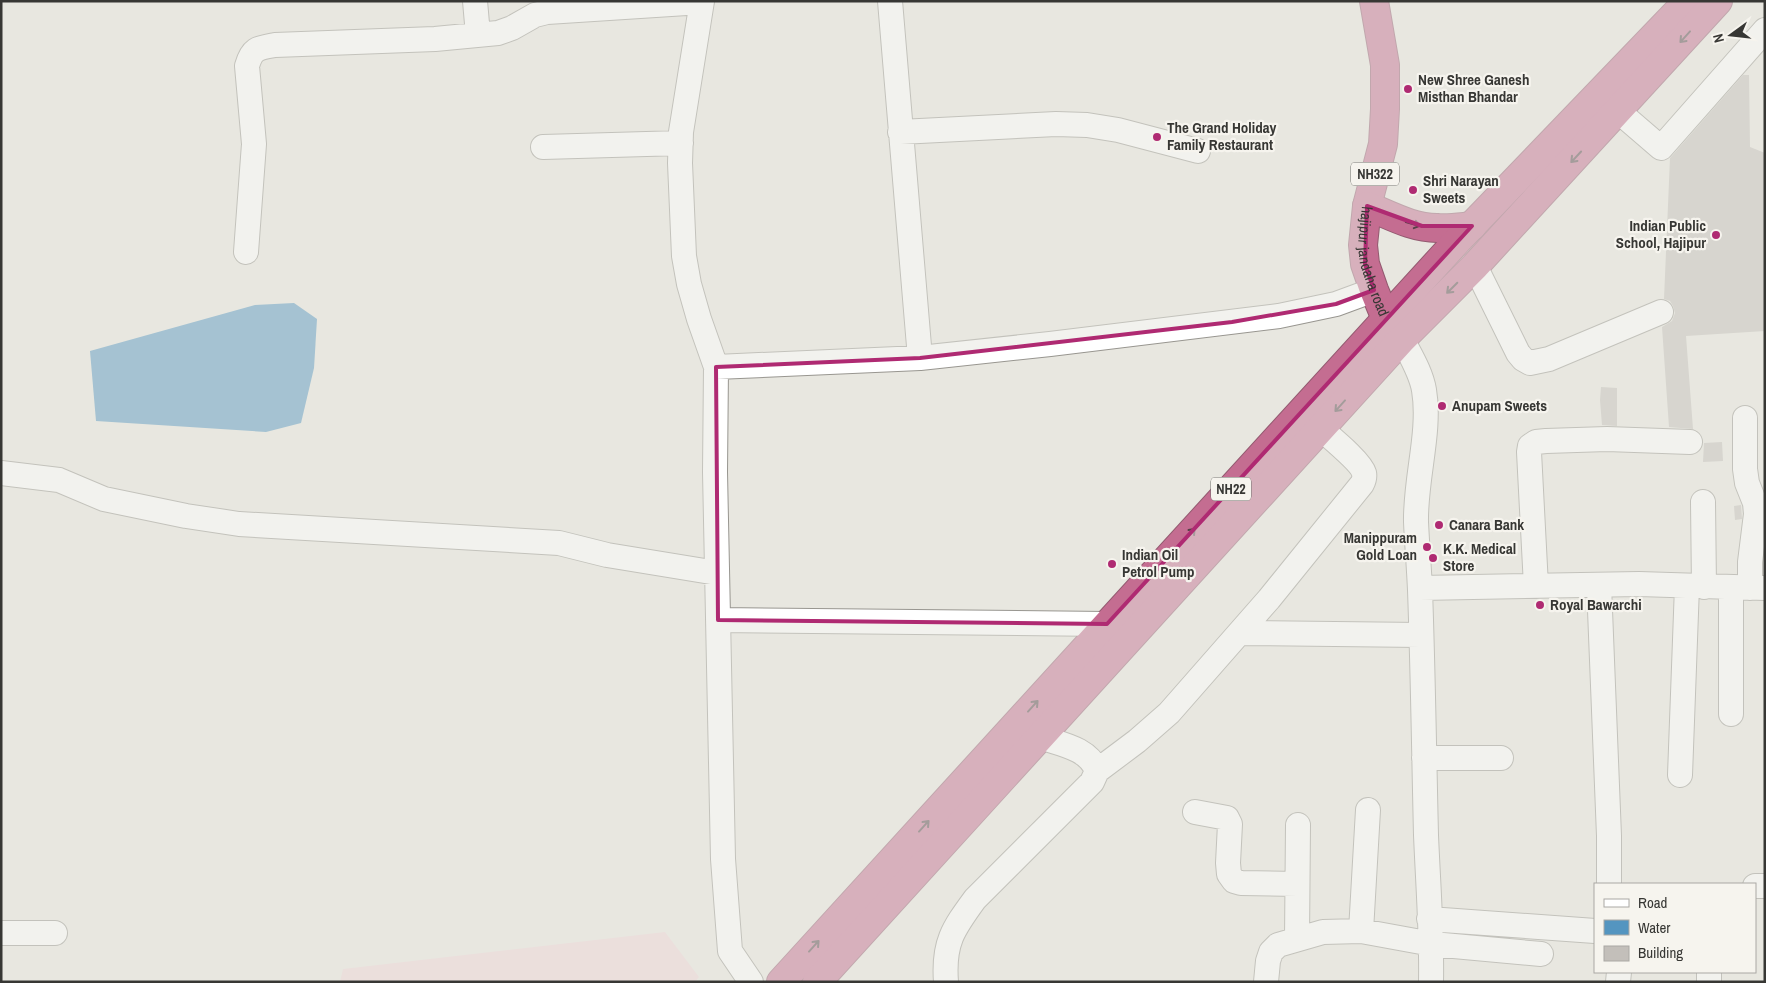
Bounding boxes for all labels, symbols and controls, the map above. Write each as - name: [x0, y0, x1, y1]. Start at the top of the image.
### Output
- north arrow: [1706, 10, 1756, 60]
- one-way arrow: [1679, 31, 1691, 44]
- text: N: [1709, 32, 1728, 45]
- place label: New Shree Ganesh Misthan Bhandar: [1418, 69, 1529, 107]
- marker: New Shree Ganesh Misthan Bhandar: [1402, 83, 1414, 95]
- place label: The Grand Holiday Family Restaurant: [1167, 117, 1277, 155]
- marker: The Grand Holiday Family Restaurant: [1151, 131, 1163, 143]
- one-way arrow: [1570, 151, 1582, 163]
- road number: NH322: [1351, 162, 1399, 185]
- place label: Shri Narayan Sweets: [1423, 170, 1499, 208]
- marker: Shri Narayan Sweets: [1407, 184, 1419, 196]
- street label: hajipur jandaha road: [1353, 205, 1395, 319]
- place label: Indian Public School, Hajipur: [1616, 215, 1706, 253]
- one-way arrow: [1404, 220, 1420, 229]
- marker: Indian Public School, Hajipur: [1710, 229, 1722, 241]
- one-way arrow: [1446, 282, 1459, 294]
- place label: Anupam Sweets: [1452, 395, 1547, 416]
- one-way arrow: [1334, 399, 1346, 412]
- marker: Anupam Sweets: [1436, 400, 1448, 412]
- road number: NH22: [1211, 478, 1251, 500]
- place label: Canara Bank: [1449, 514, 1524, 535]
- marker: Canara Bank: [1433, 519, 1445, 531]
- place label: Manippuram Gold Loan: [1344, 527, 1417, 565]
- one-way arrow: [1184, 528, 1196, 540]
- place label: K.K. Medical Store: [1443, 538, 1516, 576]
- marker: Manippuram Gold Loan: [1421, 541, 1433, 553]
- place label: Indian Oil Petrol Pump: [1122, 544, 1194, 582]
- marker: K.K. Medical Store: [1427, 552, 1439, 564]
- marker: Indian Oil Petrol Pump: [1106, 558, 1118, 570]
- place label: Royal Bawarchi: [1550, 594, 1642, 615]
- marker: Royal Bawarchi: [1534, 599, 1546, 611]
- one-way arrow: [1027, 699, 1039, 712]
- one-way arrow: [918, 819, 930, 832]
- legend: [1594, 883, 1756, 973]
- text: Road: [1638, 892, 1667, 913]
- text: Water: [1638, 917, 1670, 938]
- one-way arrow: [808, 939, 820, 952]
- text: Building: [1638, 942, 1683, 963]

